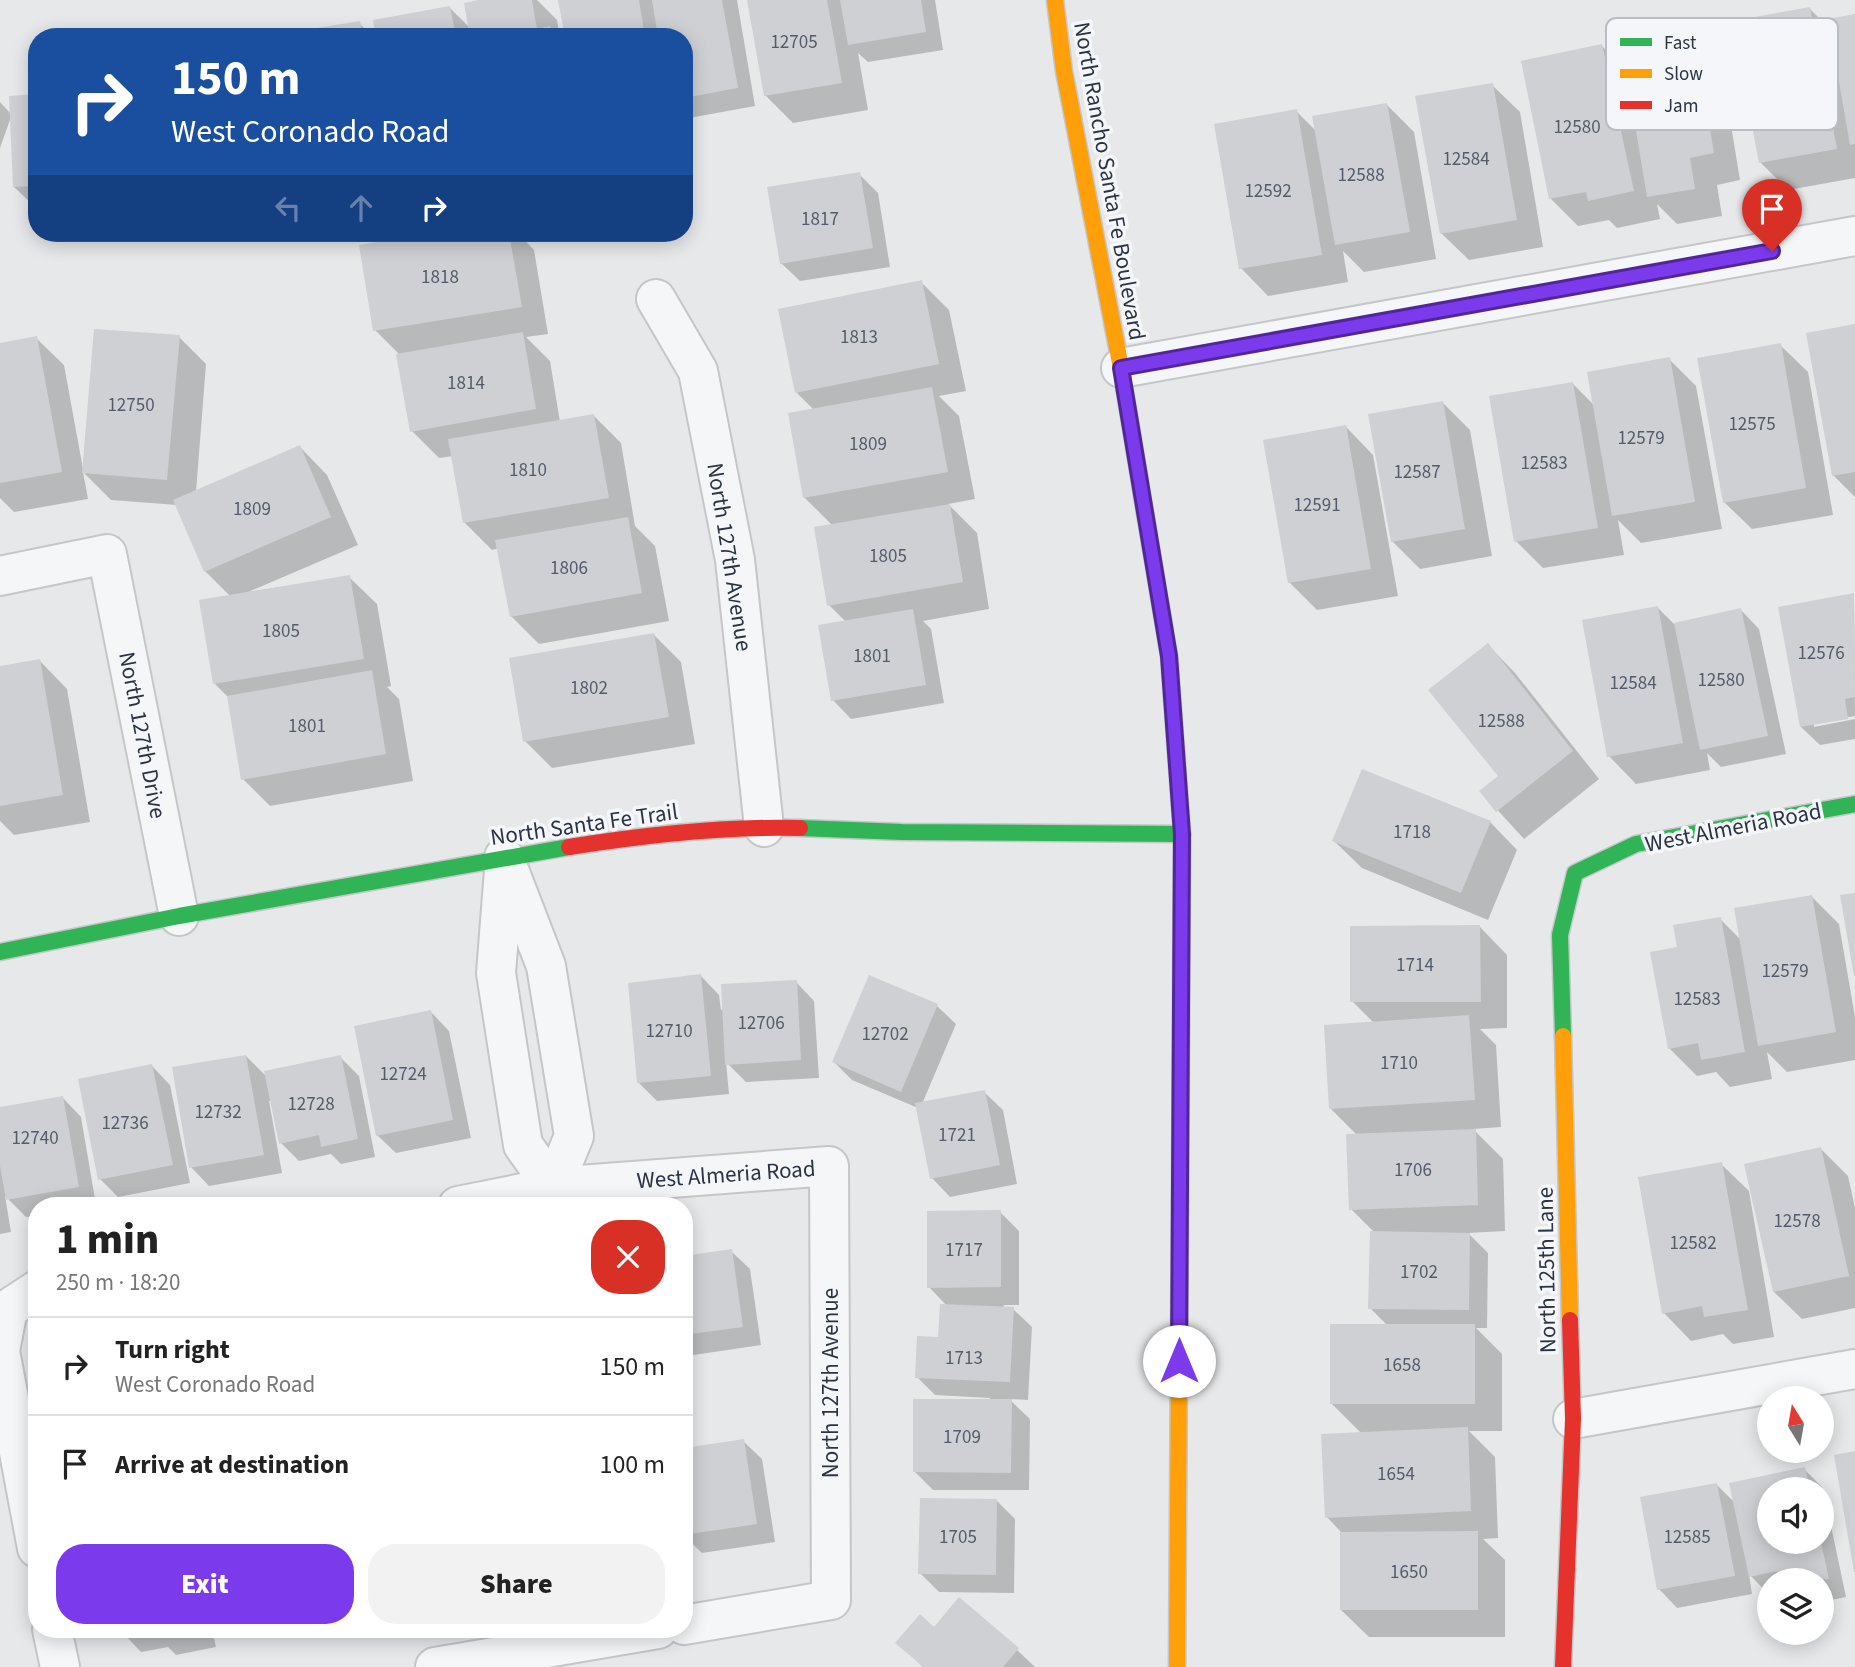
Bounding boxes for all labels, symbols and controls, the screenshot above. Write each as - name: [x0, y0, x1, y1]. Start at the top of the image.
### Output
- legend: [1606, 18, 1838, 130]
- street label: North Rancho Santa Fe Boulevard: [1065, 19, 1154, 343]
- house number: 12705: [770, 29, 818, 56]
- text: Fast: [1664, 30, 1697, 57]
- text: 150 m: [171, 44, 300, 114]
- icon: right: [56, 56, 147, 147]
- text: Slow: [1664, 61, 1703, 88]
- text: Jam: [1664, 93, 1698, 120]
- text: West Coronado Road: [171, 109, 450, 155]
- house number: 12580: [1553, 114, 1601, 141]
- house number: 12584: [1442, 146, 1490, 173]
- house number: 12588: [1337, 162, 1385, 189]
- house number: 12592: [1244, 178, 1292, 205]
- pin: [1742, 179, 1802, 251]
- icon: left: [269, 189, 307, 227]
- icon: ahead: [342, 189, 380, 227]
- icon: right: [415, 189, 453, 227]
- icon: arrive: [1753, 190, 1791, 228]
- house number: 1817: [801, 206, 839, 233]
- house number: 1818: [421, 264, 459, 291]
- house number: 1813: [840, 324, 878, 351]
- house number: 1814: [447, 370, 485, 397]
- house number: 12750: [107, 392, 155, 419]
- house number: 12575: [1728, 411, 1776, 438]
- house number: 12579: [1617, 425, 1665, 452]
- house number: 1809: [849, 431, 887, 458]
- house number: 12583: [1520, 450, 1568, 477]
- house number: 1810: [509, 457, 547, 484]
- house number: 12587: [1393, 459, 1441, 486]
- street label: North 127th Avenue: [698, 461, 761, 654]
- house number: 12591: [1293, 492, 1341, 519]
- house number: 1809: [233, 496, 271, 523]
- house number: 1805: [869, 543, 907, 570]
- house number: 1806: [550, 555, 588, 582]
- house number: 1805: [262, 618, 300, 645]
- house number: 12576: [1797, 640, 1845, 667]
- house number: 1801: [853, 643, 891, 670]
- street label: North 127th Drive: [110, 649, 175, 821]
- house number: 12580: [1697, 667, 1745, 694]
- house number: 12584: [1609, 670, 1657, 697]
- house number: 1802: [570, 675, 608, 702]
- house number: 12588: [1477, 708, 1525, 735]
- house number: 1801: [288, 713, 326, 740]
- street label: West Almeria Road: [1642, 794, 1824, 861]
- street label: North Santa Fe Trail: [488, 795, 680, 854]
- house number: 1718: [1393, 819, 1431, 846]
- house number: 1714: [1396, 952, 1434, 979]
- house number: 12579: [1761, 958, 1809, 985]
- house number: 12583: [1673, 986, 1721, 1013]
- house number: 12706: [737, 1010, 785, 1037]
- house number: 12710: [645, 1018, 693, 1045]
- house number: 12702: [861, 1021, 909, 1048]
- house number: 1710: [1380, 1050, 1418, 1077]
- house number: 12724: [379, 1061, 427, 1088]
- house number: 12728: [287, 1091, 335, 1118]
- house number: 12732: [194, 1099, 242, 1126]
- house number: 12736: [101, 1110, 149, 1137]
- house number: 1721: [938, 1122, 976, 1149]
- house number: 12740: [11, 1125, 59, 1152]
- street label: West Almeria Road: [636, 1152, 816, 1197]
- house number: 1706: [1394, 1157, 1432, 1184]
- street label: North 125th Lane: [1529, 1187, 1564, 1353]
- house number: 12578: [1773, 1208, 1821, 1235]
- text: 1 min: [56, 1210, 159, 1270]
- button: close: [591, 1220, 665, 1294]
- house number: 12582: [1669, 1230, 1717, 1257]
- house number: 1717: [945, 1237, 983, 1264]
- house number: 1702: [1400, 1259, 1438, 1286]
- text: 250 m · 18:20: [56, 1266, 180, 1299]
- street label: North 127th Avenue: [814, 1288, 847, 1478]
- position arrow: [1142, 1324, 1216, 1398]
- text: Turn right: [115, 1331, 230, 1368]
- house number: 1713: [945, 1345, 983, 1372]
- icon: right: [56, 1347, 94, 1385]
- text: 150 m: [599, 1348, 665, 1385]
- house number: 1658: [1383, 1352, 1421, 1379]
- text: West Coronado Road: [115, 1368, 315, 1401]
- north arrow: [1757, 1386, 1834, 1463]
- map controls: [1757, 1386, 1834, 1645]
- house number: 1709: [943, 1424, 981, 1451]
- icon: arrive: [56, 1445, 94, 1483]
- text: Arrive at destination: [115, 1446, 349, 1483]
- text: 100 m: [599, 1446, 665, 1483]
- house number: 1654: [1377, 1461, 1415, 1488]
- button: sound: [1757, 1477, 1834, 1554]
- house number: 1705: [939, 1524, 977, 1551]
- house number: 12585: [1663, 1524, 1711, 1551]
- button: Exit: [56, 1544, 354, 1624]
- button: Share: [368, 1544, 665, 1624]
- house number: 1650: [1390, 1559, 1428, 1586]
- button: layers: [1757, 1568, 1834, 1645]

